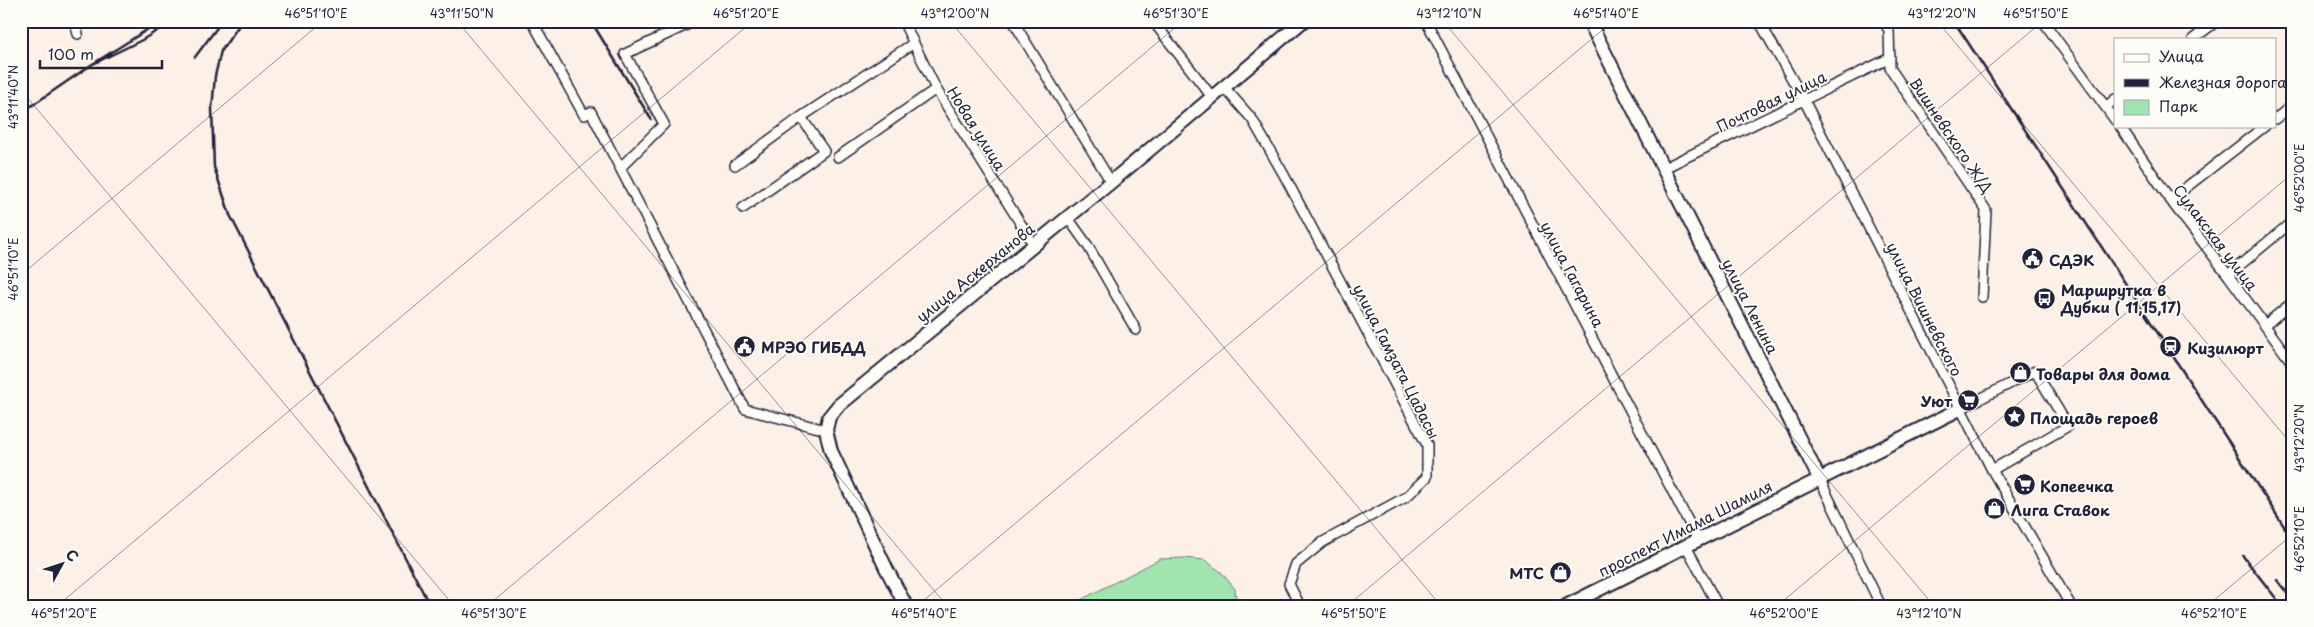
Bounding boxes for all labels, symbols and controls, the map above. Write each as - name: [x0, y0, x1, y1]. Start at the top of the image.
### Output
- text: 46°51'10"E: [284, 4, 348, 22]
- text: 43°11'50"N: [430, 4, 494, 22]
- text: 46°51'20"E: [713, 4, 779, 22]
- text: 43°12'00"N: [921, 4, 989, 22]
- text: 46°51'30"E: [1143, 4, 1209, 22]
- text: 43°12'10"N: [1416, 4, 1482, 22]
- text: 46°51'40"E: [1573, 4, 1639, 22]
- text: 43°12'20"N: [1908, 4, 1976, 22]
- text: 46°51'50"E: [2003, 4, 2069, 22]
- scale bar: [40, 38, 162, 70]
- legend: [2114, 38, 2276, 128]
- text: 100 m: [48, 42, 94, 65]
- text: Улица: [2159, 44, 2204, 67]
- street label: Почтовая улица: [1712, 64, 1830, 138]
- text: 43°11'40"N: [4, 65, 22, 129]
- text: Железная дорога: [2159, 70, 2287, 93]
- street label: Вишневского Ж/Д: [1905, 73, 1999, 198]
- street label: Новая улица: [942, 81, 1012, 175]
- text: Парк: [2159, 94, 2198, 117]
- text: 46°52'00"E: [2290, 143, 2308, 213]
- street label: Сулакская улица: [2168, 179, 2264, 296]
- street label: улица Аскерханова: [911, 216, 1040, 327]
- street label: улица Гагарина: [1535, 217, 1611, 332]
- text: 46°51'10"E: [4, 237, 22, 301]
- street label: улица Вишневского: [1881, 238, 1969, 380]
- public building icon: СДЭК: [2021, 247, 2045, 271]
- place label: СДЭК: [2049, 248, 2094, 271]
- street label: улица Ленина: [1717, 254, 1785, 358]
- place label: Маршрутка в Дубки ( 11,15,17): [2060, 278, 2181, 318]
- street label: улица Гамзата Цадасы: [1348, 280, 1446, 442]
- bus stop icon: Маршрутка в Дубки ( 11,15,17): [2033, 286, 2057, 310]
- public building icon: МРЭО ГИБДД: [733, 334, 757, 358]
- place label: МРЭО ГИБДД: [761, 335, 866, 358]
- station icon: Кизилюрт: [2159, 335, 2183, 359]
- place label: Кизилюрт: [2187, 336, 2265, 359]
- shop icon: Товары для дома: [2008, 361, 2032, 385]
- place label: Товары для дома: [2036, 362, 2171, 385]
- supermarket icon: Уют: [1956, 388, 1980, 412]
- place label: Уют: [1921, 389, 1953, 412]
- text: 43°12'20"N: [2290, 404, 2308, 472]
- place icon: Площадь героев: [2002, 405, 2026, 429]
- place label: Площадь героев: [2030, 406, 2158, 429]
- supermarket icon: Копеечка: [2012, 473, 2036, 497]
- street label: проспект Имама Шамиля: [1594, 474, 1776, 582]
- place label: Копеечка: [2040, 474, 2115, 497]
- shop icon: Лига Ставок: [1983, 497, 2007, 521]
- place label: Лига Ставок: [2011, 498, 2110, 521]
- text: 46°52'10"E: [2290, 506, 2308, 572]
- north arrow: [38, 540, 88, 590]
- text: С: [61, 545, 84, 566]
- shop icon: МТС: [1548, 560, 1572, 584]
- place label: МТС: [1509, 561, 1544, 584]
- text: 46°51'20"E: [31, 604, 97, 622]
- text: 46°51'30"E: [461, 604, 527, 622]
- text: 46°51'40"E: [891, 604, 957, 622]
- text: 46°51'50"E: [1321, 604, 1387, 622]
- text: 46°52'00"E: [1749, 604, 1819, 622]
- text: 43°12'10"N: [1896, 604, 1962, 622]
- text: 46°52'10"E: [2181, 604, 2247, 622]

